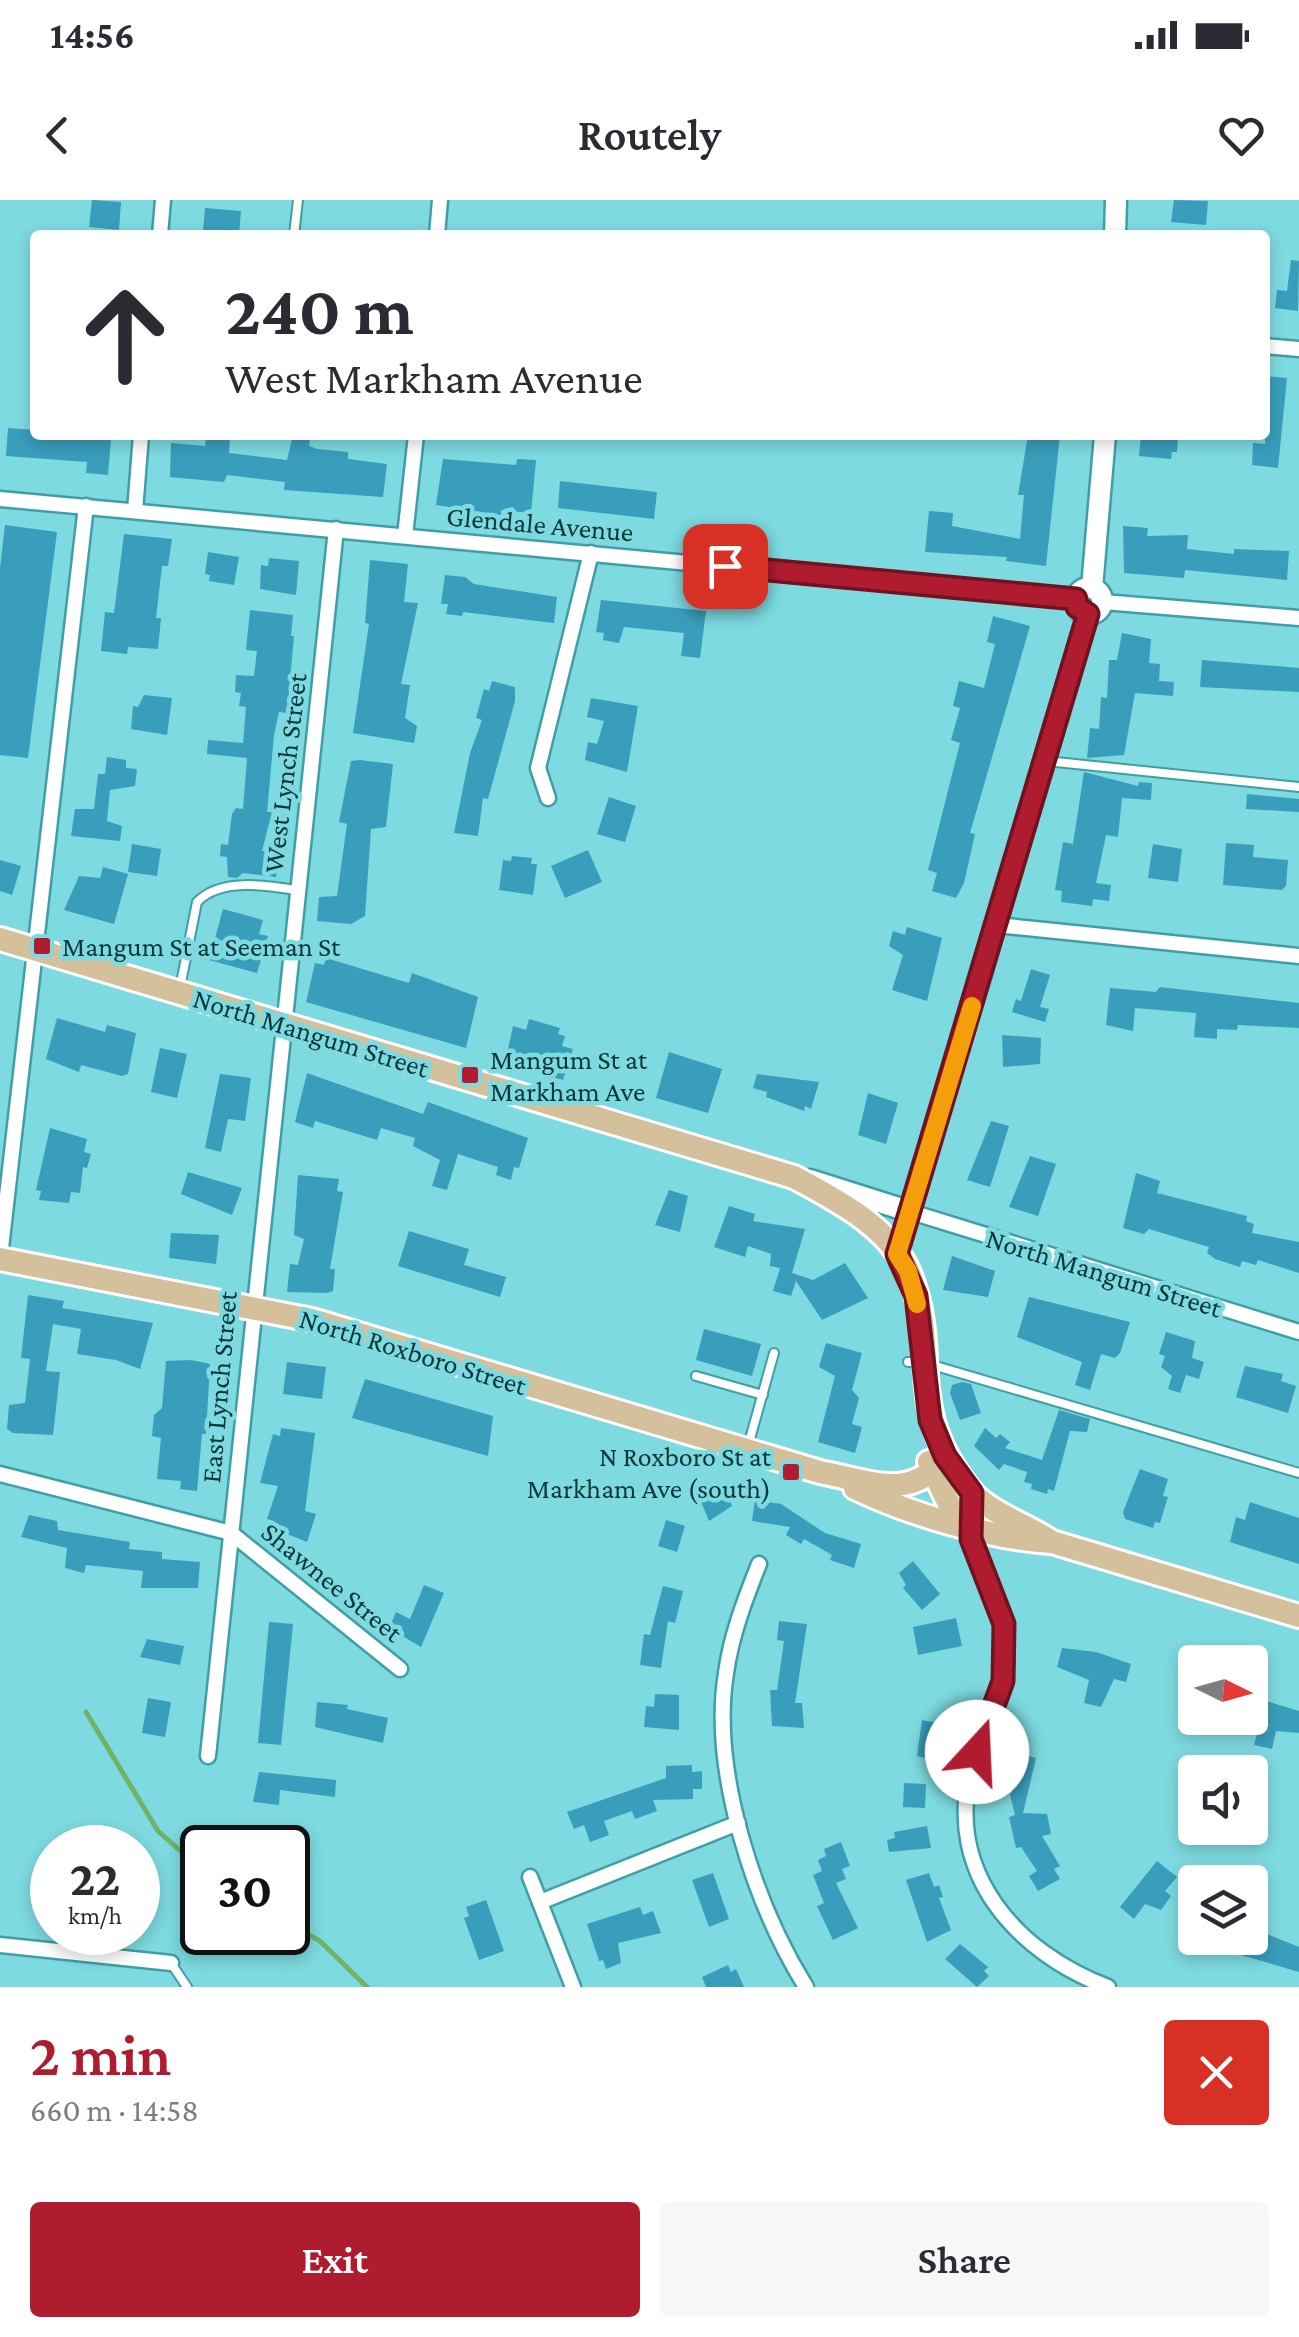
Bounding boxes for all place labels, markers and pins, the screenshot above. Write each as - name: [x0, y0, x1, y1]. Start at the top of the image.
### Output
- pin: [683, 524, 768, 609]
- place label: Mangum St at Seeman St: [62, 931, 341, 962]
- marker: Mangum St at Seeman St: [31, 935, 53, 957]
- place label: Mangum St at Markham Ave: [490, 1044, 648, 1107]
- marker: Mangum St at Markham Ave: [459, 1064, 481, 1086]
- place label: N Roxboro St at Markham Ave (south): [527, 1441, 772, 1505]
- marker: N Roxboro St at Markham Ave (south): [780, 1461, 802, 1483]

